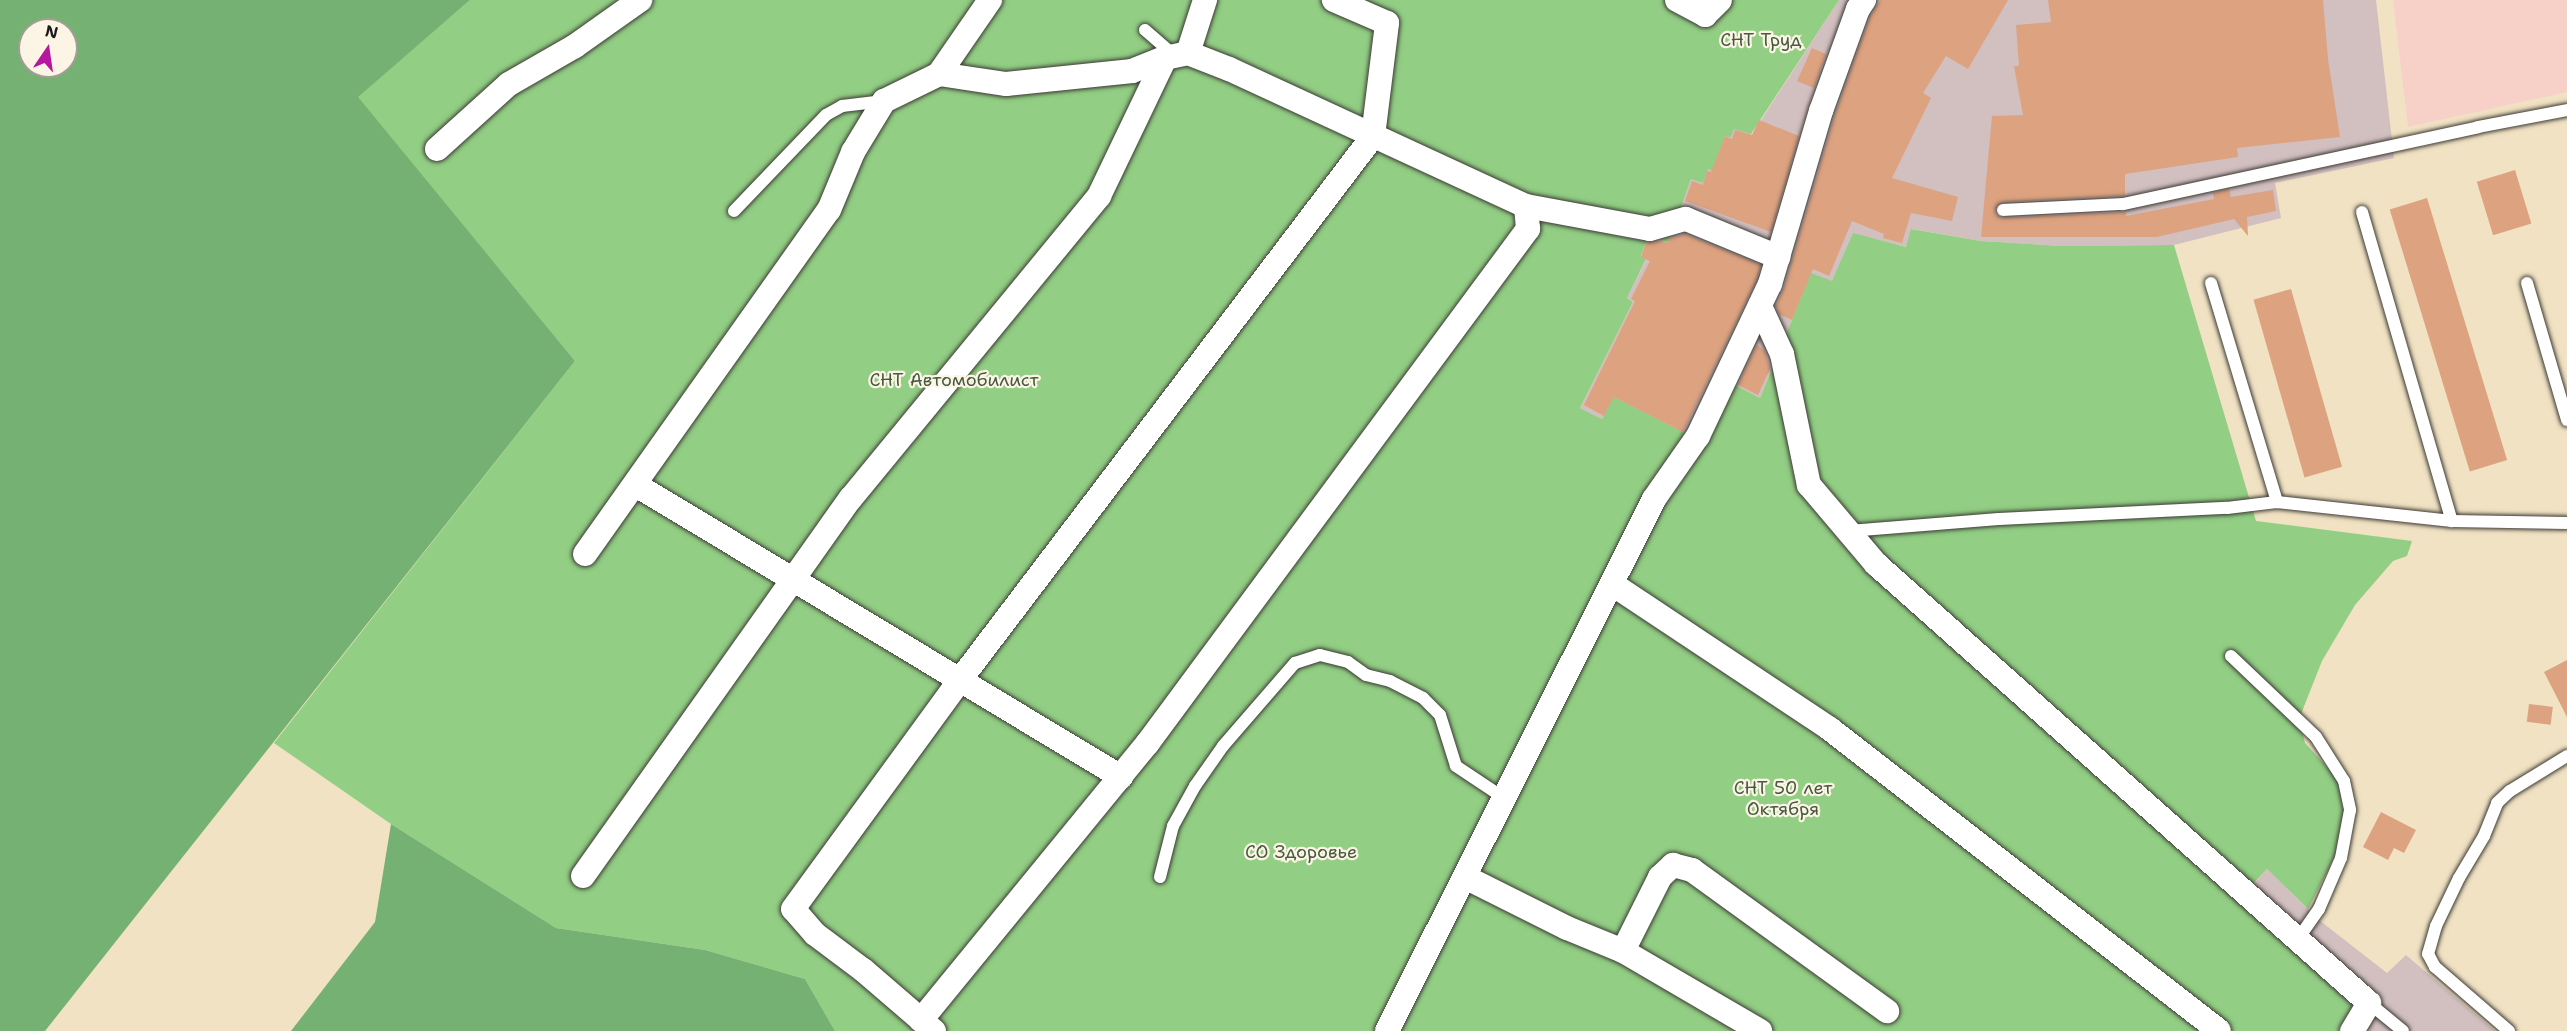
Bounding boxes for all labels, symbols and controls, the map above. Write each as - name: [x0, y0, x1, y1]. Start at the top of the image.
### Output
- north arrow: [18, 18, 78, 78]
- text: N: [43, 20, 60, 44]
- park label: СНТ Труд: [1720, 29, 1802, 51]
- park label: СНТ Автомобилист: [869, 369, 1039, 391]
- park label: СНТ 50 лет Октября: [1734, 778, 1832, 820]
- park label: СО Здоровье: [1245, 841, 1357, 863]

